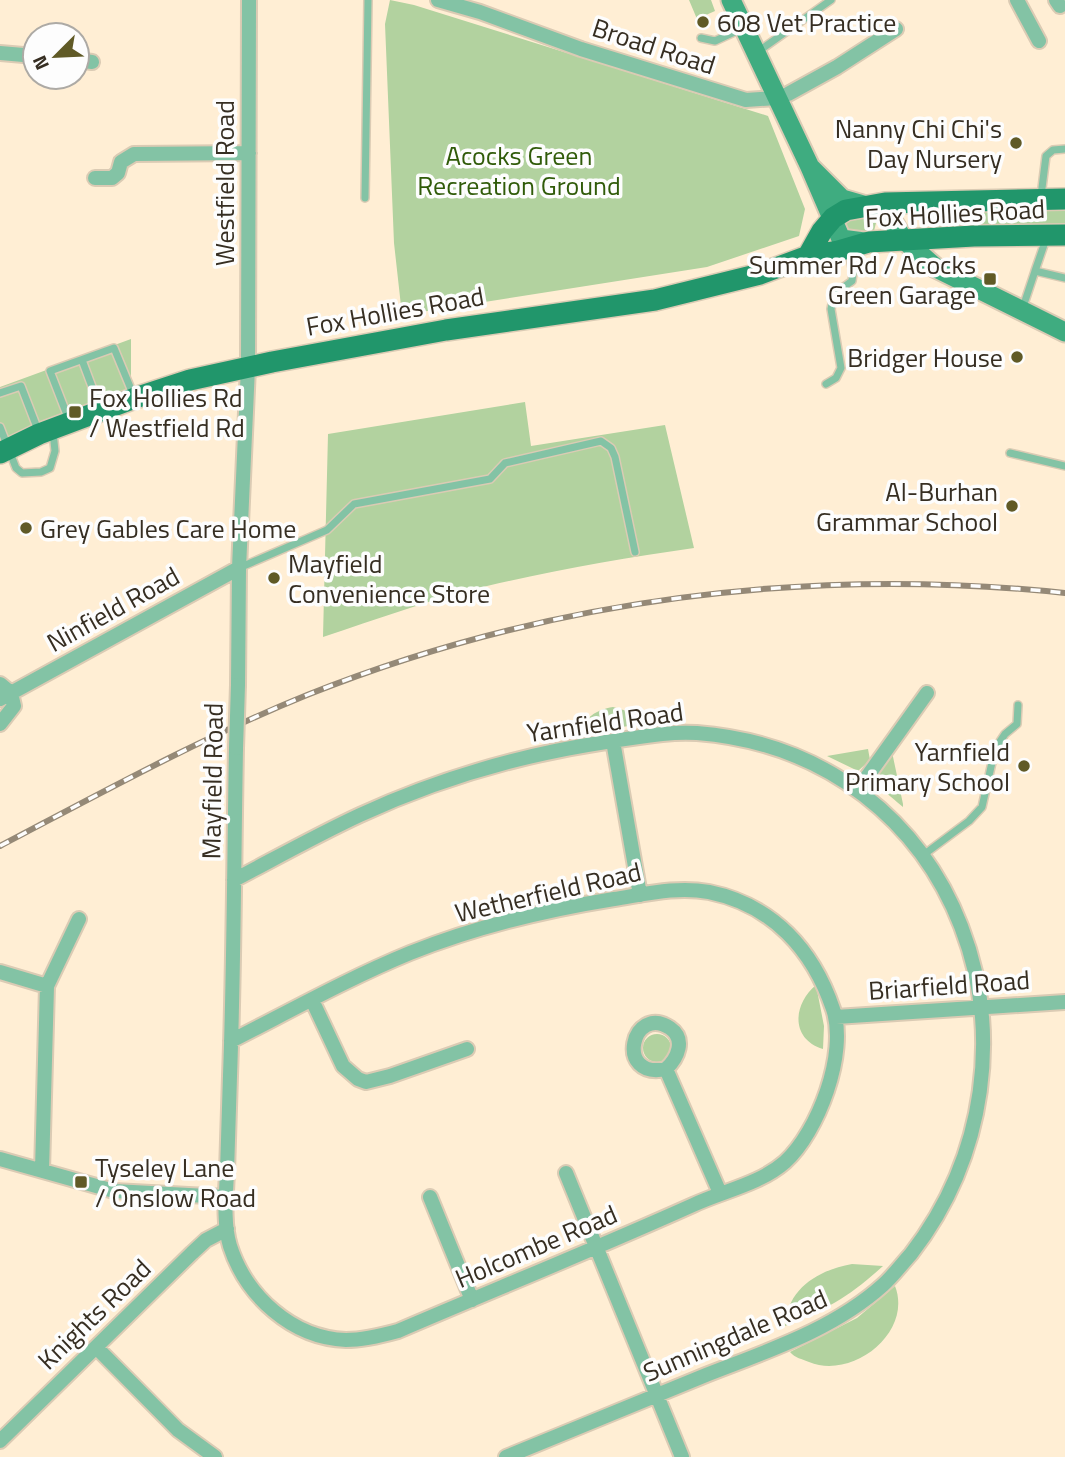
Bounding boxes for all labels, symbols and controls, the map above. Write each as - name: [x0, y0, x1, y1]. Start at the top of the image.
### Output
- place label: 608 Vet Practice: [717, 3, 897, 42]
- street label: Broad Road: [587, 8, 721, 84]
- marker: 608 Vet Practice: [695, 14, 711, 30]
- north arrow: [21, 21, 91, 91]
- text: N: [24, 51, 56, 75]
- street label: Westfield Road: [205, 100, 244, 266]
- place label: Nanny Chi Chi's Day Nursery: [835, 109, 1002, 178]
- marker: Nanny Chi Chi's Day Nursery: [1008, 135, 1024, 151]
- park label: Acocks Green Recreation Ground: [417, 136, 621, 205]
- street label: Fox Hollies Road: [864, 189, 1046, 237]
- place label: Summer Rd / Acocks Green Garage: [749, 245, 976, 314]
- marker: Summer Rd / Acocks Green Garage: [982, 271, 998, 287]
- street label: Fox Hollies Road: [303, 276, 487, 346]
- place label: Bridger House: [847, 338, 1003, 377]
- marker: Bridger House: [1009, 349, 1025, 365]
- place label: Fox Hollies Rd / Westfield Rd: [89, 378, 245, 447]
- marker: Fox Hollies Rd / Westfield Rd: [67, 404, 83, 420]
- place label: Al-Burhan Grammar School: [816, 472, 998, 541]
- marker: Al-Burhan Grammar School: [1004, 498, 1020, 514]
- place label: Grey Gables Care Home: [40, 509, 296, 548]
- marker: Grey Gables Care Home: [18, 520, 34, 536]
- place label: Mayfield Convenience Store: [288, 544, 490, 613]
- street label: Ninfield Road: [40, 556, 186, 662]
- marker: Mayfield Convenience Store: [266, 570, 282, 586]
- street label: Yarnfield Road: [524, 692, 686, 752]
- street label: Mayfield Road: [191, 702, 233, 860]
- place label: Yarnfield Primary School: [845, 732, 1010, 801]
- marker: Yarnfield Primary School: [1016, 758, 1032, 774]
- street label: Wetherfield Road: [451, 852, 645, 932]
- street label: Briarfield Road: [867, 960, 1031, 1010]
- place label: Tyseley Lane / Onslow Road: [95, 1148, 256, 1217]
- marker: Tyseley Lane / Onslow Road: [73, 1174, 89, 1190]
- street label: Holcombe Road: [449, 1194, 623, 1298]
- street label: Knights Road: [28, 1250, 160, 1378]
- street label: Sunningdale Road: [637, 1279, 833, 1391]

